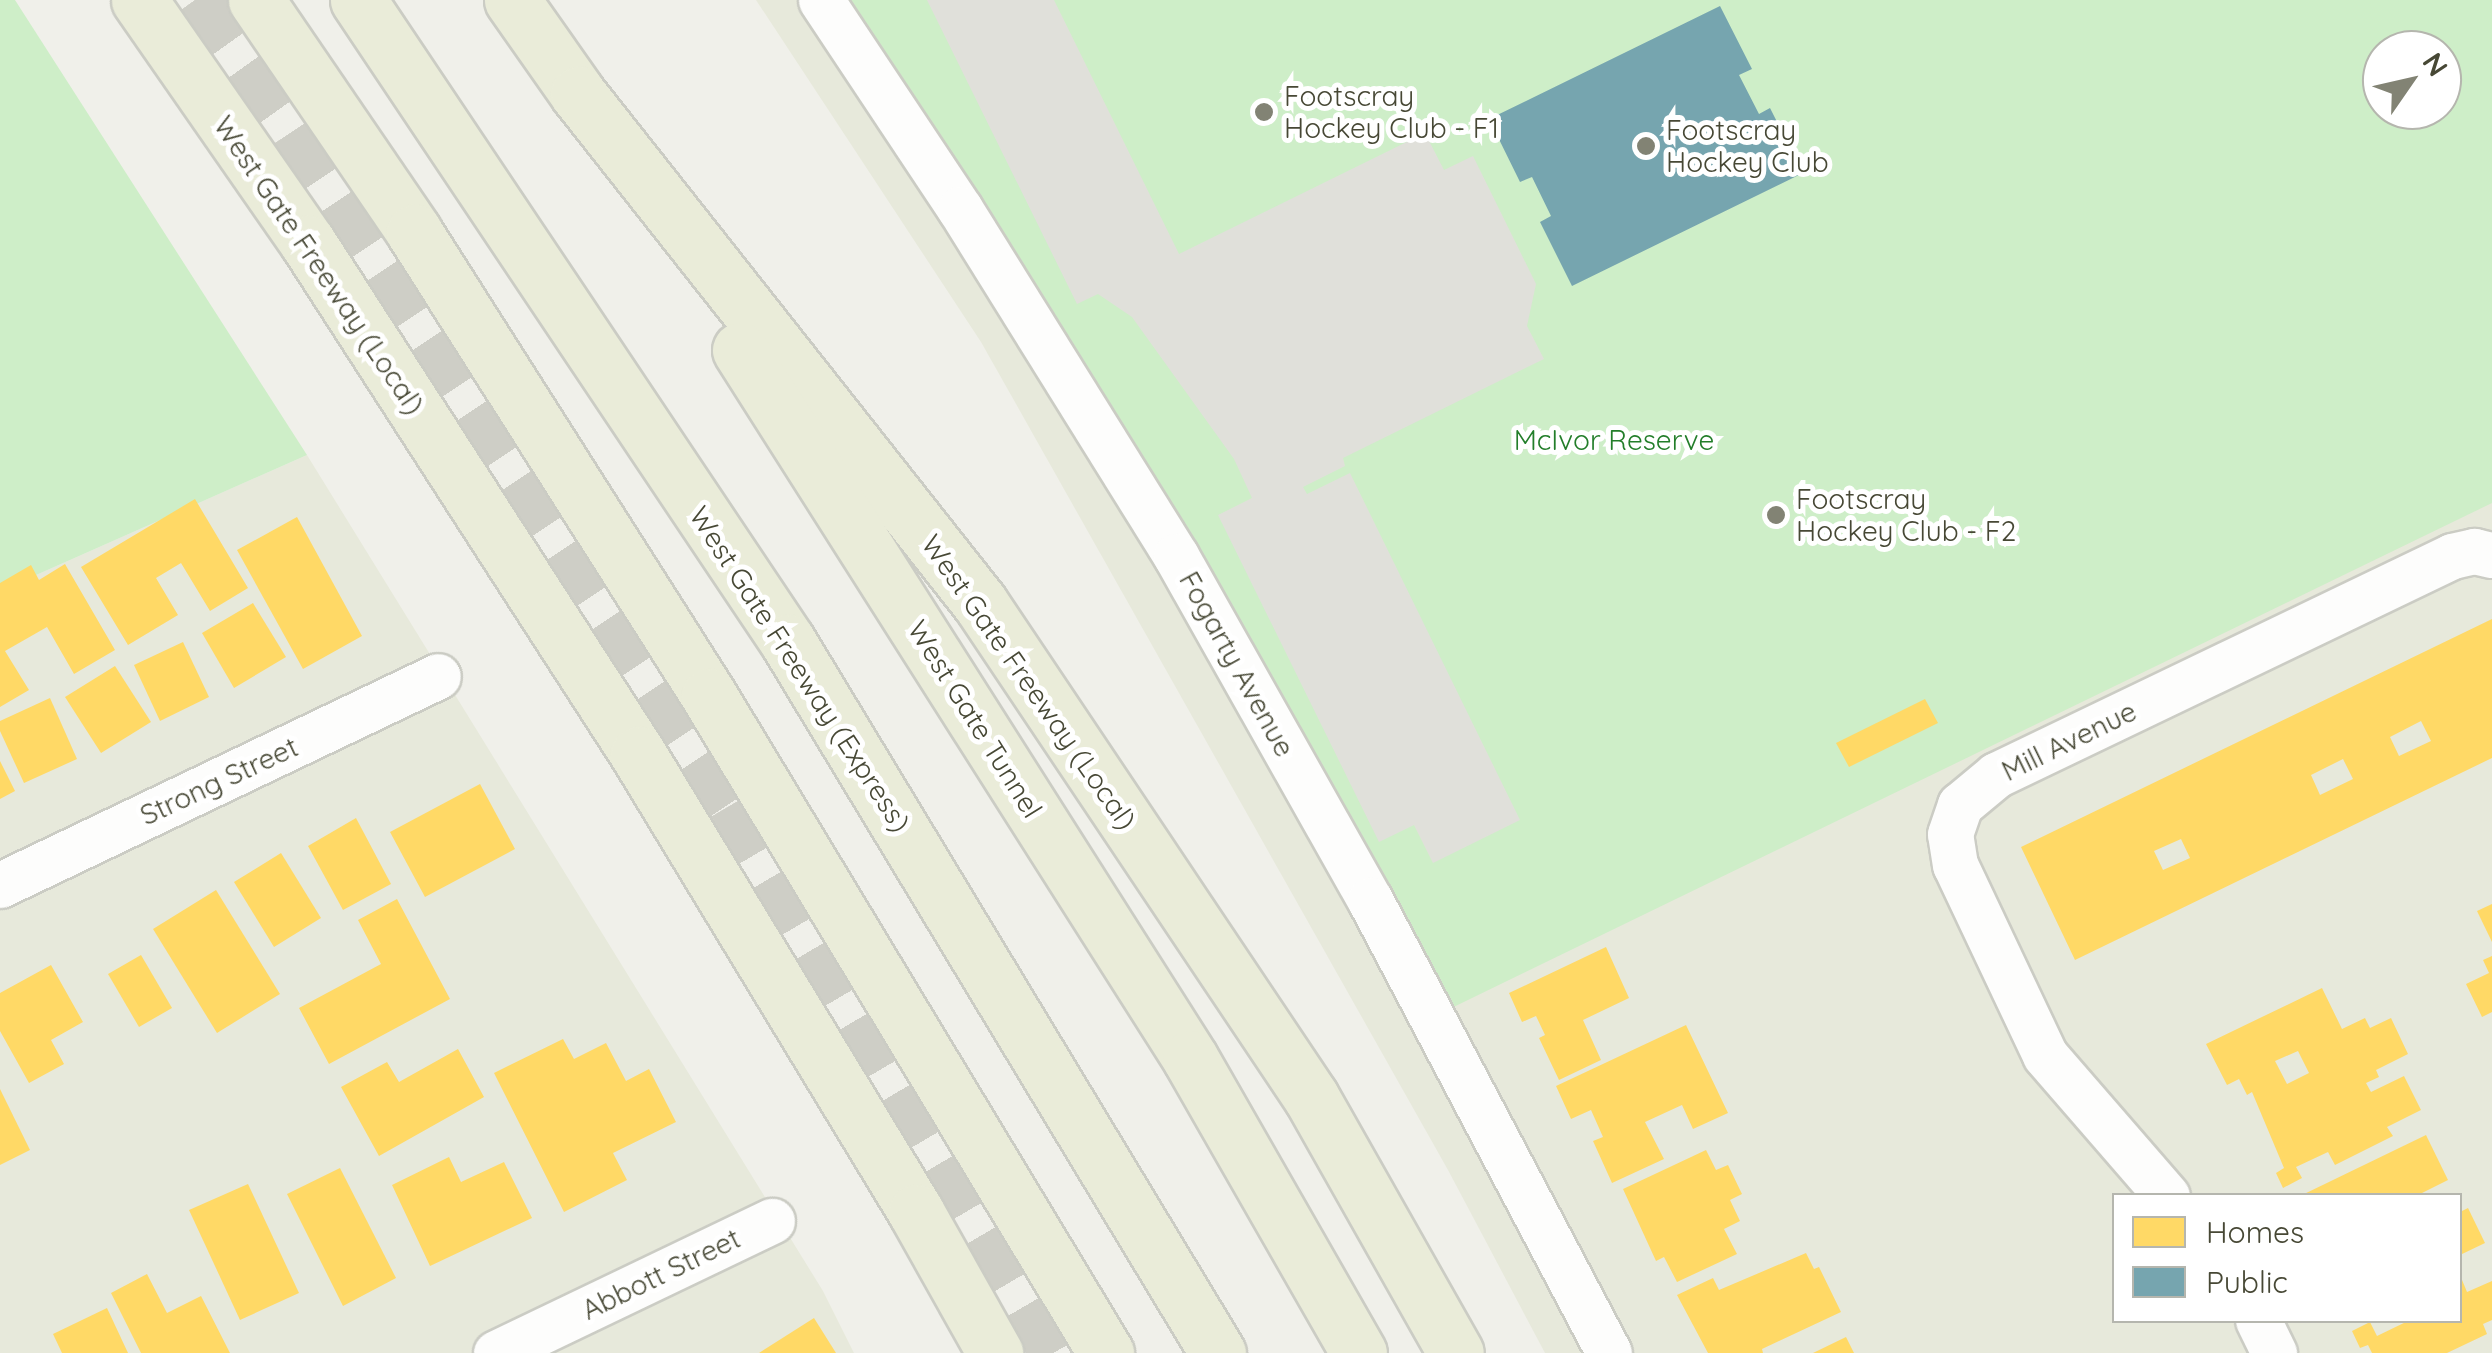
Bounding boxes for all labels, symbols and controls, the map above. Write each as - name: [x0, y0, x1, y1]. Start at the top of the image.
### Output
- north arrow: [2362, 30, 2462, 130]
- text: N: [2415, 46, 2456, 82]
- place label: Footscray Hockey Club - F1: [1284, 79, 1499, 145]
- marker: Footscray Hockey Club - F1: [1253, 101, 1275, 123]
- street label: West Gate Freeway (Local): [207, 110, 431, 420]
- place label: Footscray Hockey Club: [1666, 113, 1829, 179]
- marker: Footscray Hockey Club: [1635, 135, 1657, 157]
- park label: McIvor Reserve: [1514, 423, 1714, 457]
- place label: Footscray Hockey Club - F2: [1796, 482, 2016, 548]
- street label: West Gate Freeway (Express): [682, 500, 918, 838]
- marker: Footscray Hockey Club - F2: [1765, 504, 1787, 526]
- street label: West Gate Freeway (Local): [914, 528, 1144, 836]
- street label: Fogarty Avenue: [1172, 566, 1302, 762]
- street label: West Gate Tunnel: [901, 614, 1049, 824]
- street label: Mill Avenue: [1996, 694, 2142, 788]
- street label: Strong Street: [135, 730, 303, 832]
- legend: [2112, 1193, 2462, 1323]
- text: Homes: [2206, 1213, 2304, 1251]
- street label: Abbott Street: [576, 1221, 746, 1327]
- text: Public: [2206, 1263, 2288, 1301]

